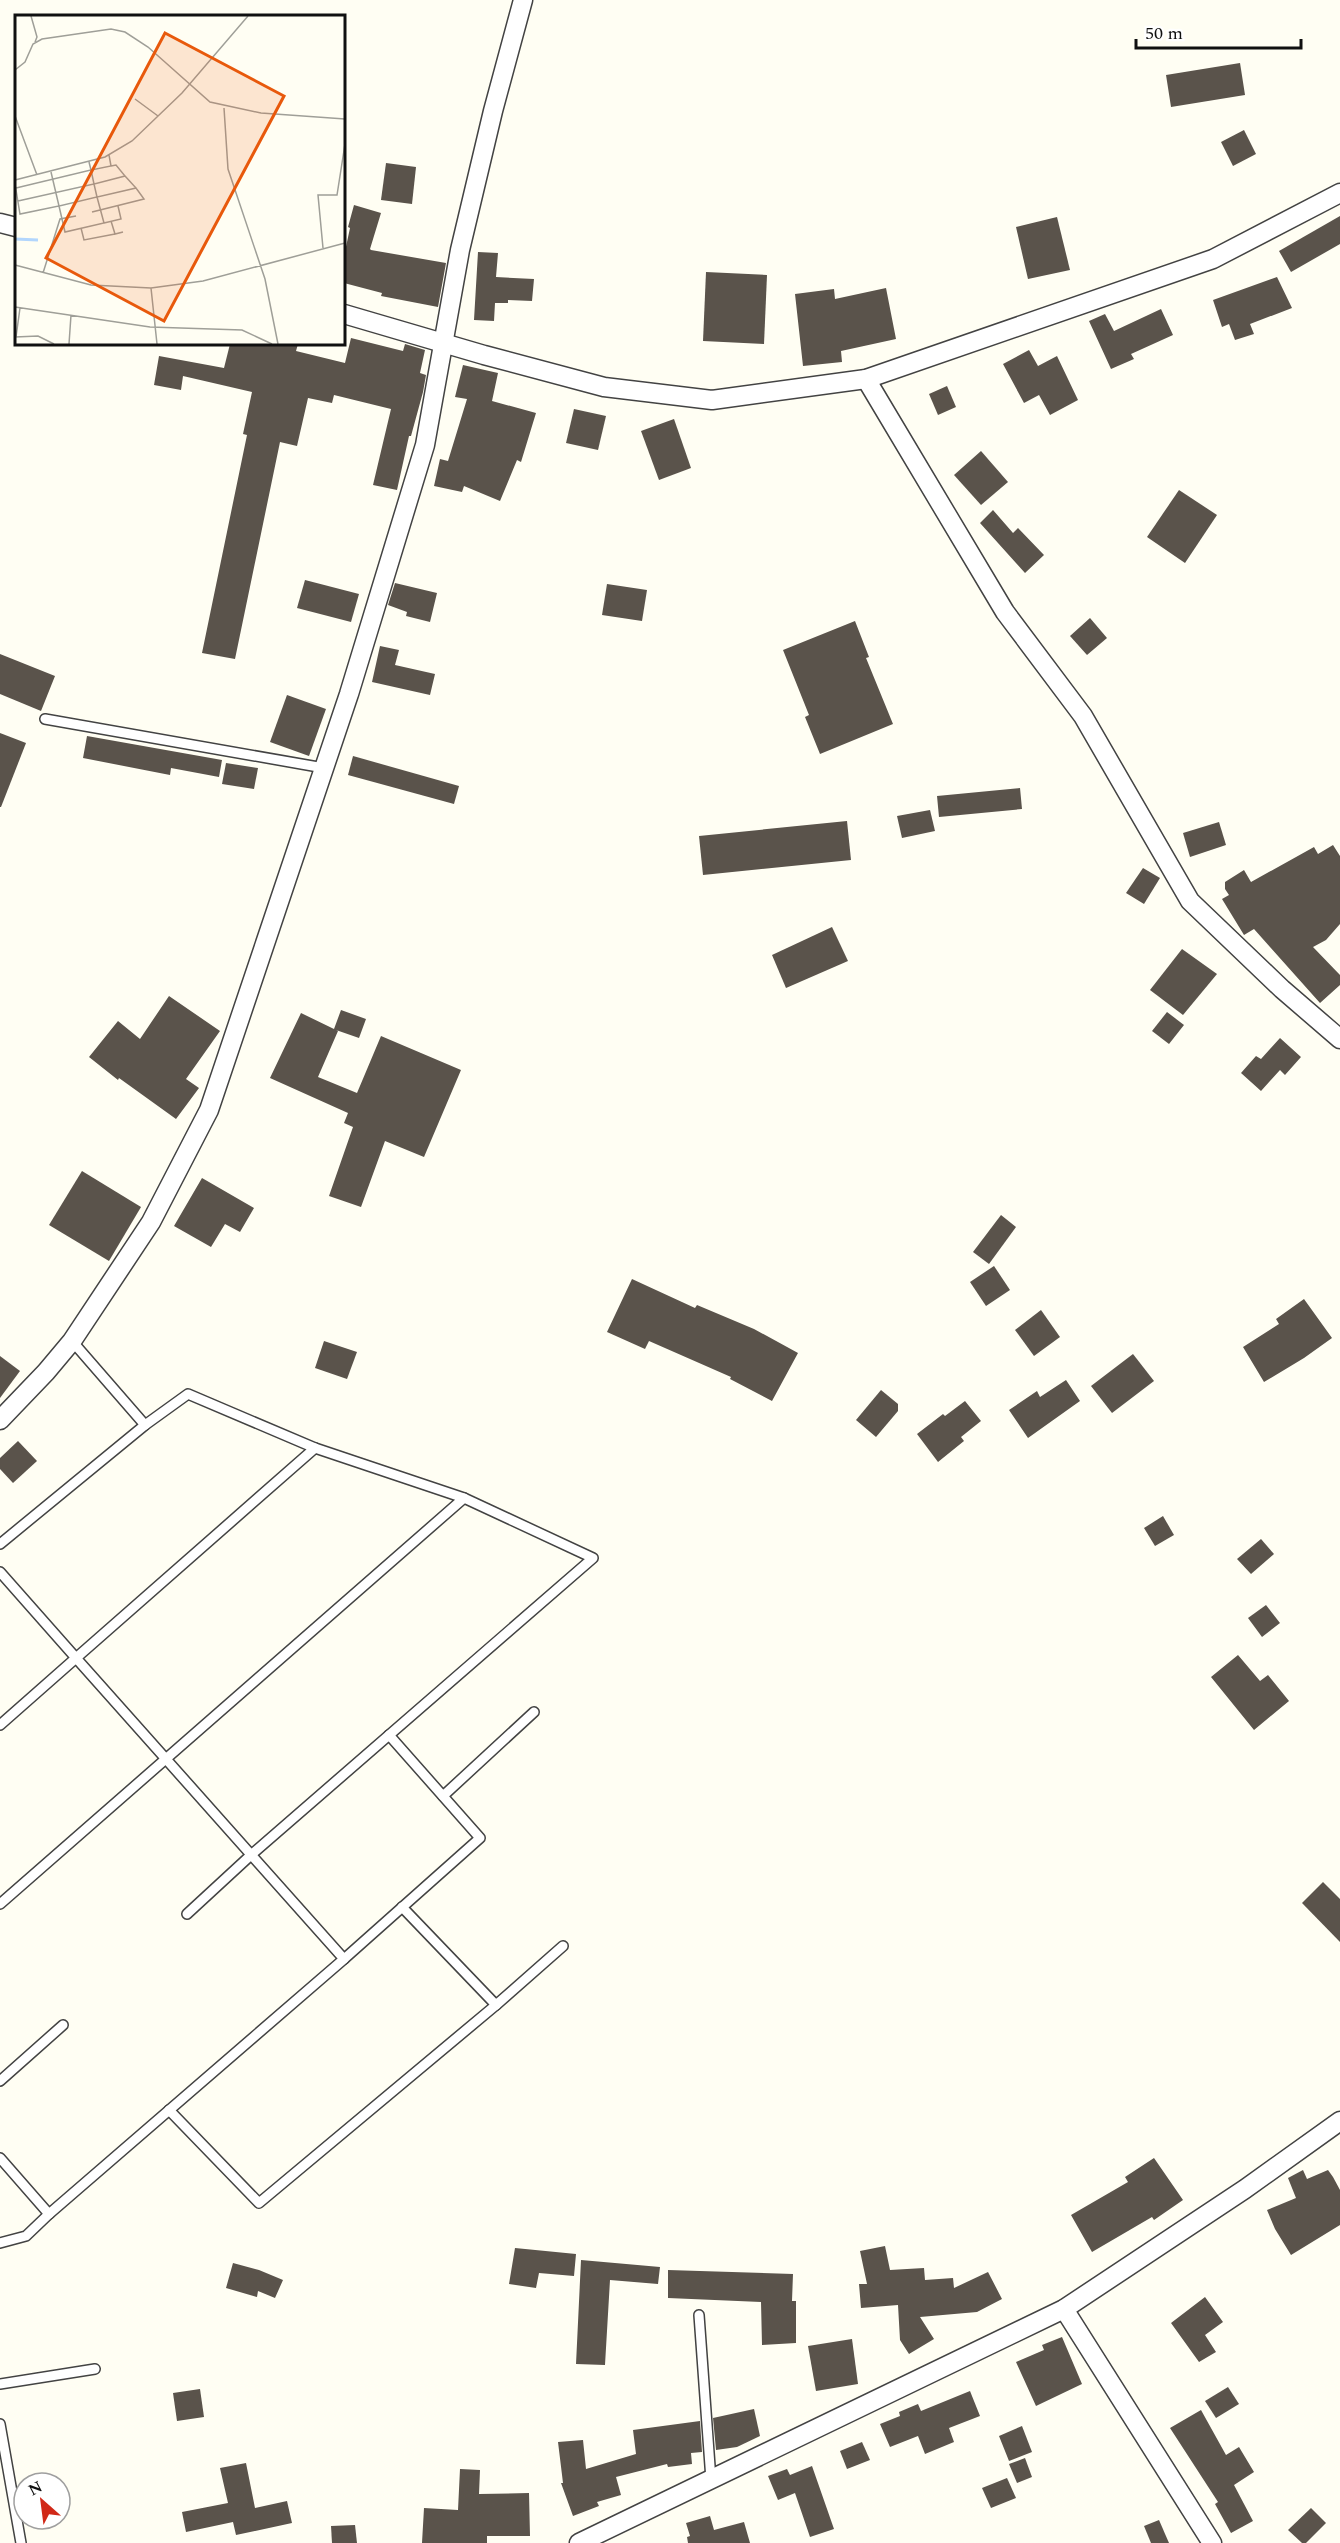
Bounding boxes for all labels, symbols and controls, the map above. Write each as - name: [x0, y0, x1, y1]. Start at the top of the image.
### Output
- scale bar: [1136, 12, 1301, 50]
- inset map: [15, 15, 345, 345]
- text: 50 m: [1145, 20, 1183, 47]
- north arrow: [12, 2471, 72, 2531]
- text: N: [24, 2475, 47, 2502]

